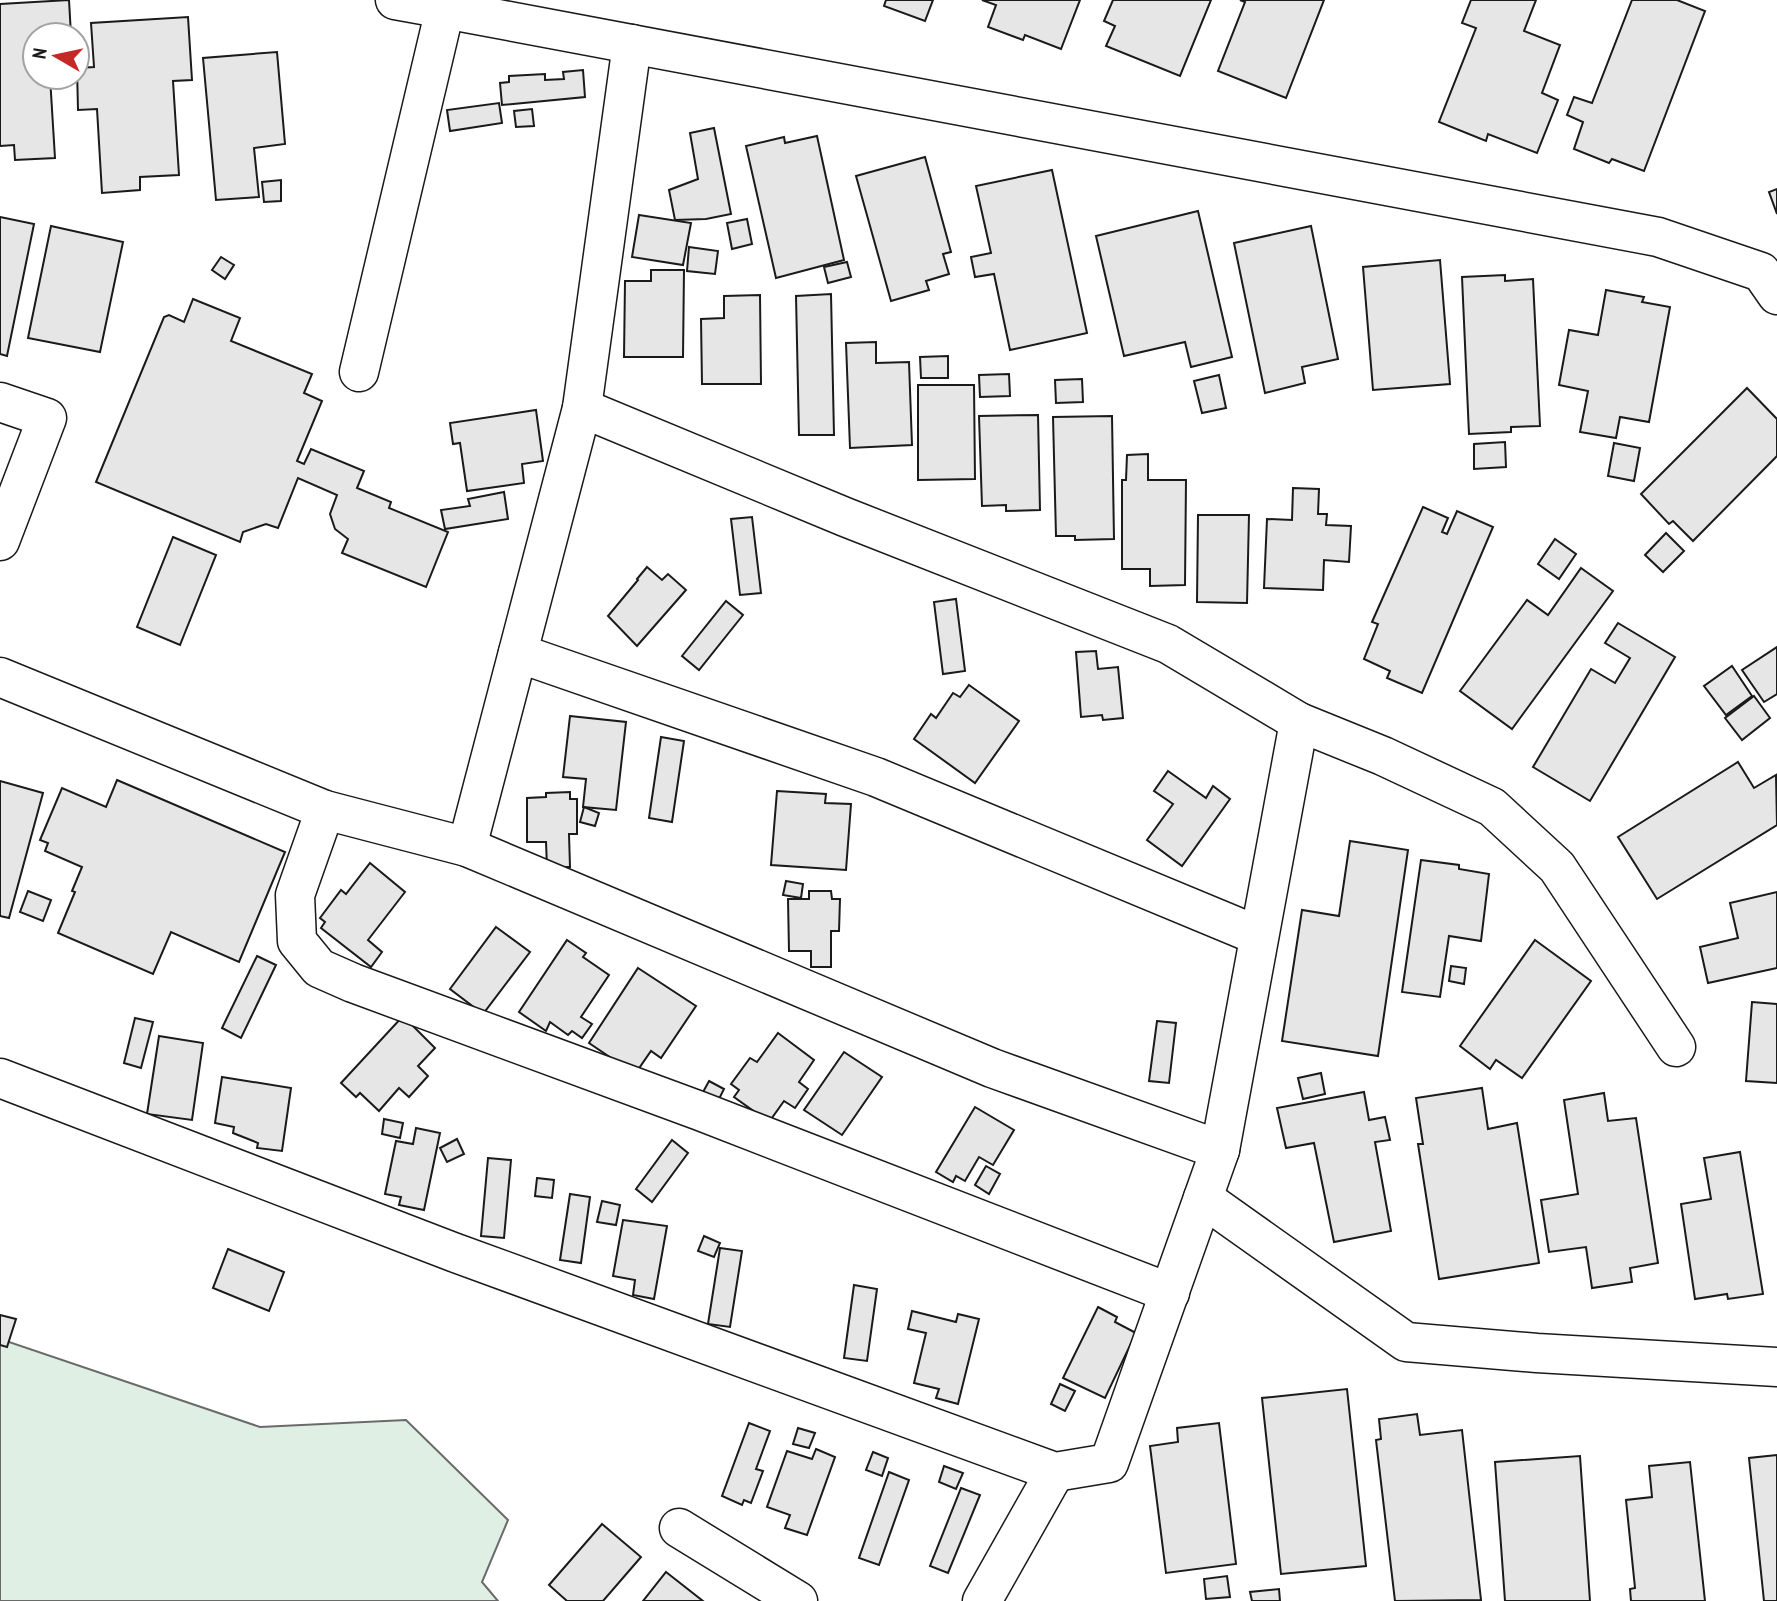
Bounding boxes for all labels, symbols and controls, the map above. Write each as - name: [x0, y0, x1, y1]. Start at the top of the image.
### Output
- north arrow: [21, 21, 91, 91]
- text: N: [27, 46, 52, 60]

